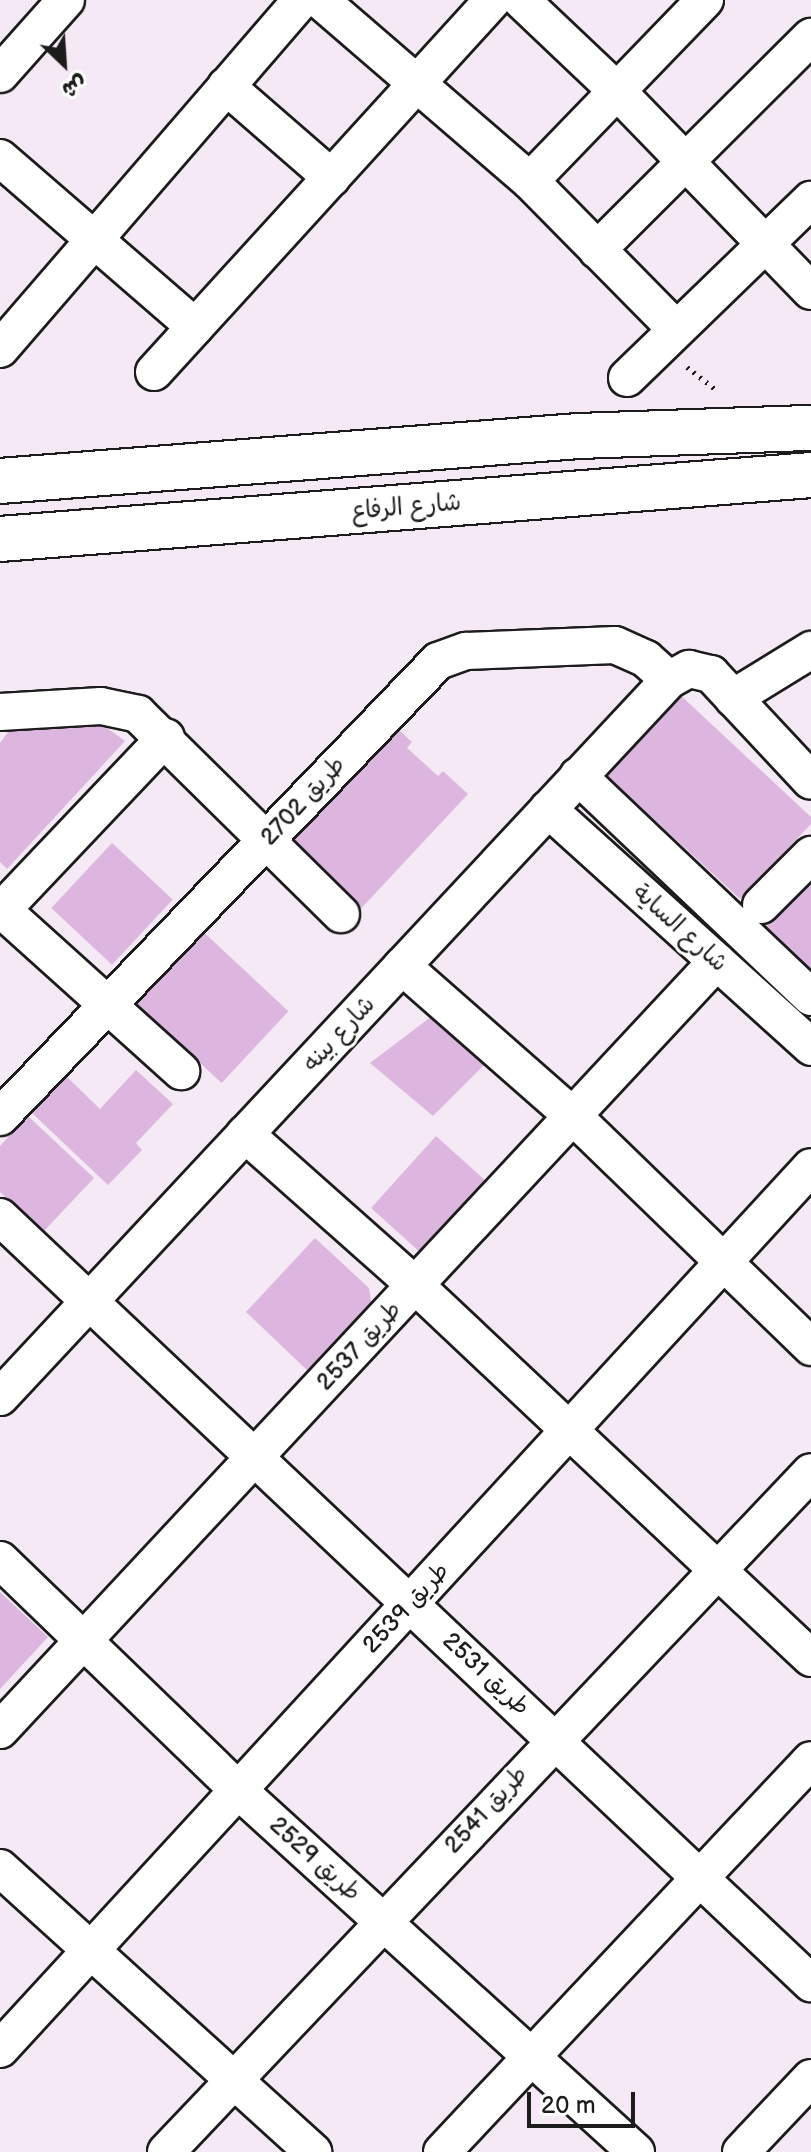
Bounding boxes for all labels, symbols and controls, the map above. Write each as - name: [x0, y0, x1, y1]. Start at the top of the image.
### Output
- north arrow: [24, 24, 104, 104]
- text: ش: [58, 69, 91, 104]
- street label: شارع الرفاع: [350, 488, 462, 526]
- street label: طريق 2702: [255, 751, 351, 851]
- street label: شارع الساية: [627, 878, 733, 978]
- street label: شارع بينه: [297, 990, 381, 1078]
- street label: طريق 2537: [311, 1295, 407, 1397]
- street label: طريق 2539: [357, 1557, 455, 1659]
- street label: طريق 2531: [436, 1626, 536, 1722]
- street label: طريق 2541: [438, 1760, 534, 1860]
- street label: طريق 2529: [263, 1811, 367, 1907]
- scale bar: [531, 2076, 639, 2126]
- text: 20 m: [541, 2091, 596, 2120]

